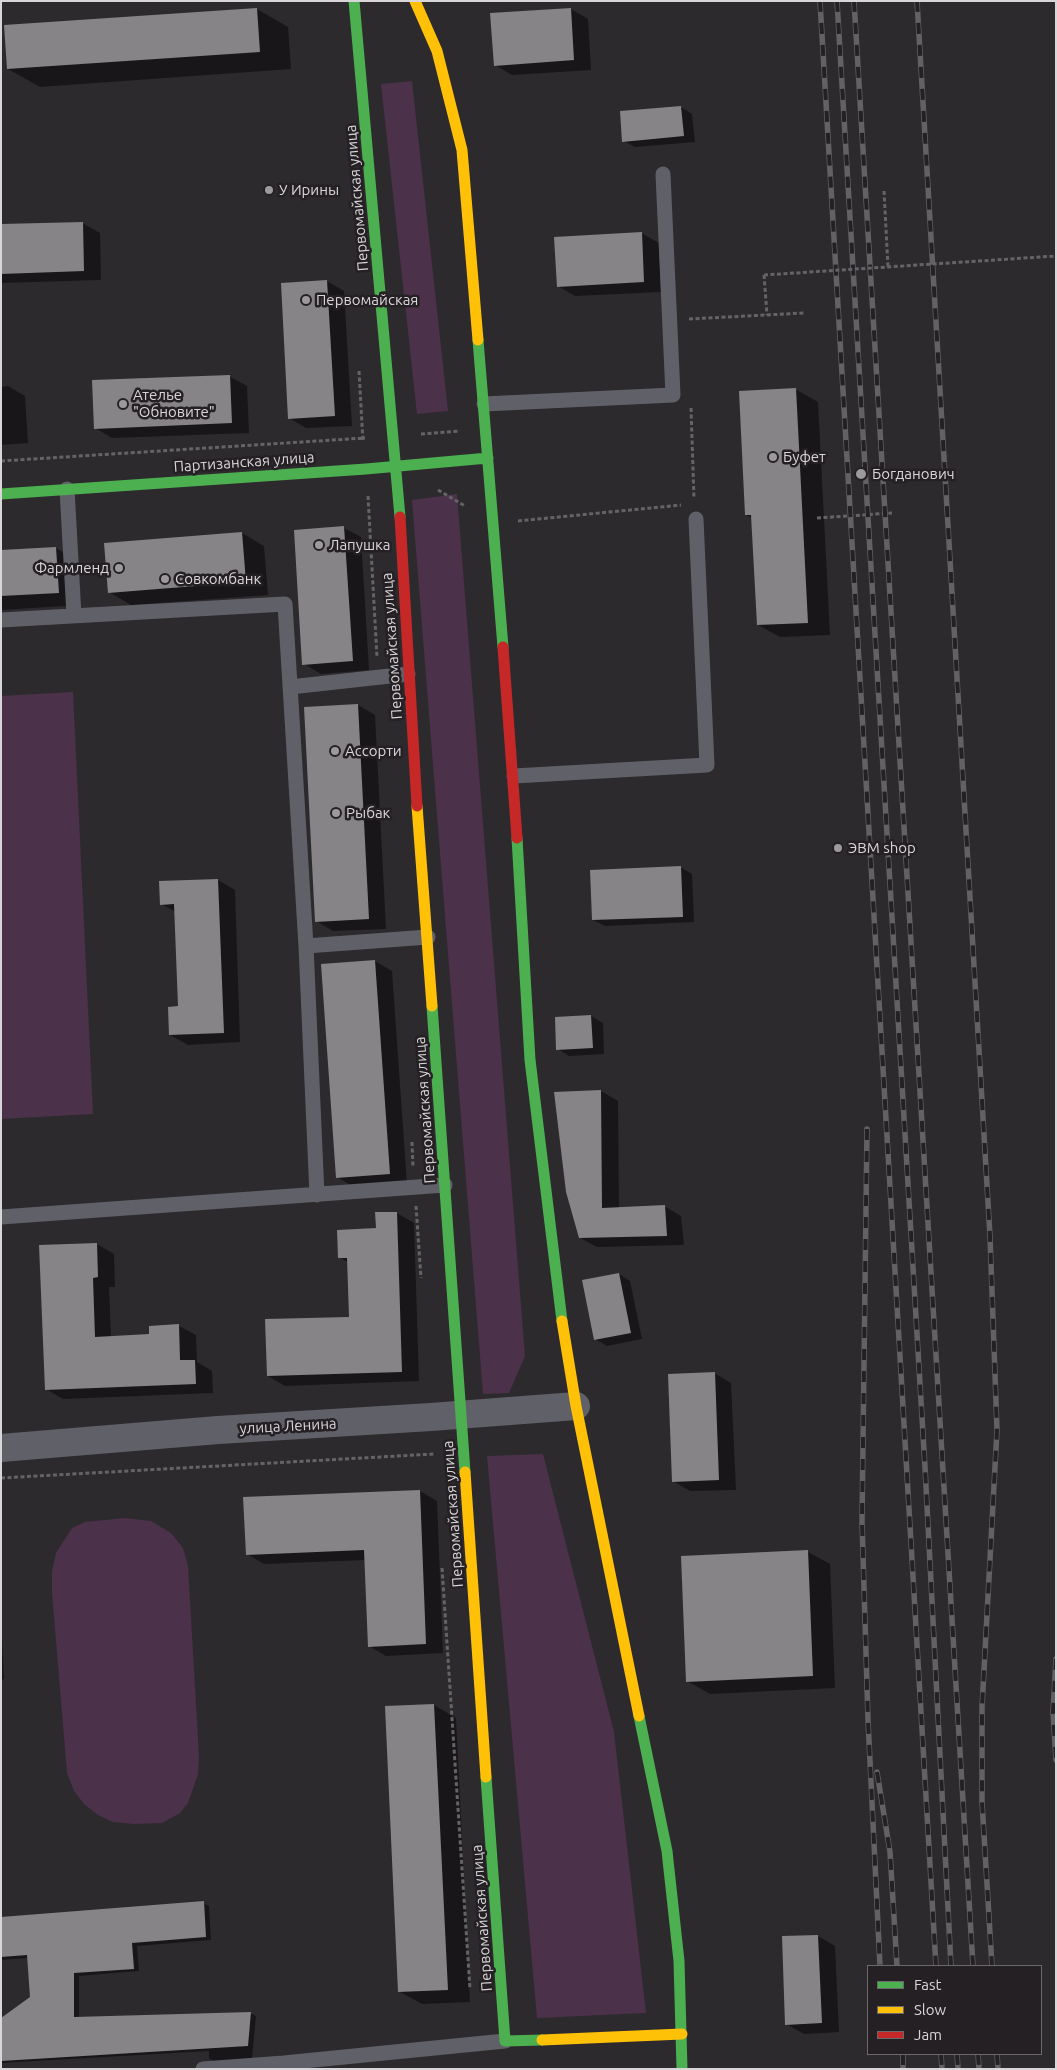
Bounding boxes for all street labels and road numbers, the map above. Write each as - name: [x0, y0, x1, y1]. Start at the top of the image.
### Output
- street label: Первомайская улица: [342, 124, 372, 272]
- street label: Партизанская улица: [173, 448, 315, 476]
- street label: Первомайская улица: [378, 572, 406, 720]
- street label: Первомайская улица: [411, 1036, 439, 1184]
- street label: улица Ленина: [239, 1414, 337, 1438]
- street label: Первомайская улица: [439, 1440, 467, 1588]
- street label: Первомайская улица: [468, 1844, 496, 1992]

